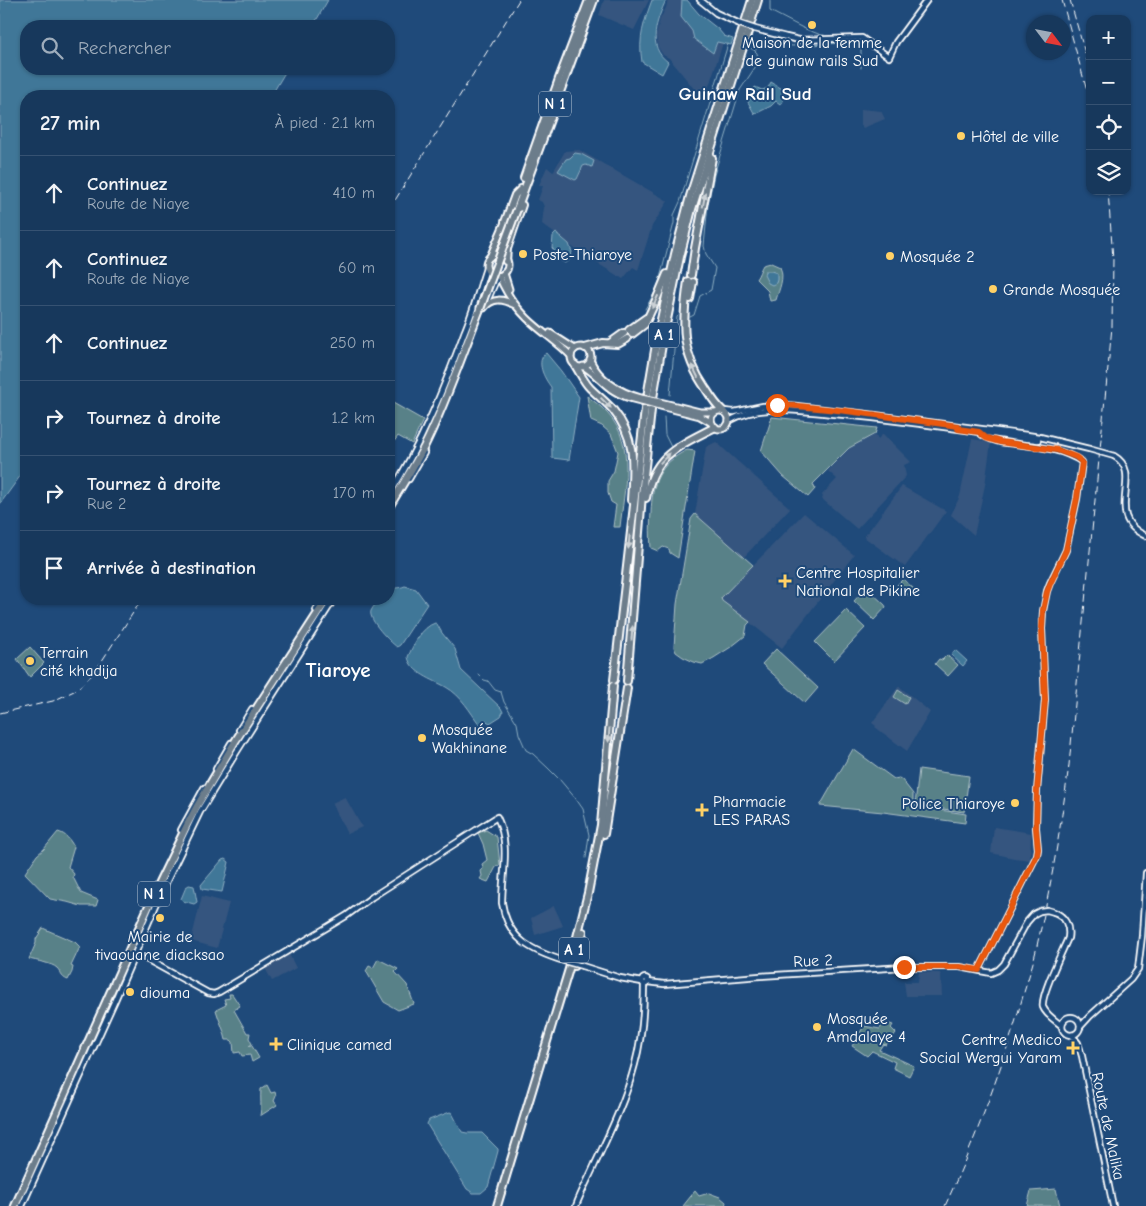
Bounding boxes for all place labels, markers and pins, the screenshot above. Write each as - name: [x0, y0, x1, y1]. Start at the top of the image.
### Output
- marker: Maison de la femme de guinaw rails Sud: [806, 19, 818, 31]
- place label: Maison de la femme de guinaw rails Sud: [742, 34, 882, 70]
- place label: Hôtel de ville: [971, 128, 1059, 146]
- marker: Hôtel de ville: [955, 130, 967, 142]
- place label: Poste-Thiaroye: [533, 246, 632, 264]
- marker: Poste-Thiaroye: [517, 248, 529, 260]
- place label: Mosquée 2: [900, 248, 975, 266]
- marker: Mosquée 2: [884, 250, 896, 262]
- place label: Grande Mosquée: [1003, 281, 1120, 299]
- marker: Grande Mosquée: [987, 283, 999, 295]
- place label: Centre Hospitalier National de Pikine: [796, 564, 920, 600]
- marker: Centre Hospitalier National de Pikine: [778, 574, 792, 588]
- place label: Terrain cité khadija: [40, 644, 118, 680]
- marker: Terrain cité khadija: [24, 655, 36, 667]
- place label: Mosquée Wakhinane: [432, 721, 507, 757]
- marker: Mosquée Wakhinane: [416, 732, 428, 744]
- place label: Pharmacie LES PARAS: [713, 793, 790, 829]
- place label: Police Thiaroye: [902, 795, 1005, 813]
- marker: Police Thiaroye: [1009, 797, 1021, 809]
- marker: Pharmacie LES PARAS: [695, 803, 709, 817]
- marker: Mairie de tivaouane diacksao: [154, 912, 166, 924]
- place label: Mairie de tivaouane diacksao: [94, 928, 225, 964]
- place label: diouma: [140, 984, 190, 1002]
- marker: diouma: [124, 986, 136, 998]
- place label: Mosquée Amdalaye 4: [827, 1010, 906, 1046]
- marker: Mosquée Amdalaye 4: [811, 1021, 823, 1033]
- place label: Centre Medico Social Wergui Yaram: [920, 1031, 1062, 1067]
- place label: Clinique camed: [287, 1036, 392, 1054]
- marker: Clinique camed: [269, 1037, 283, 1051]
- marker: Centre Medico Social Wergui Yaram: [1066, 1041, 1080, 1055]

